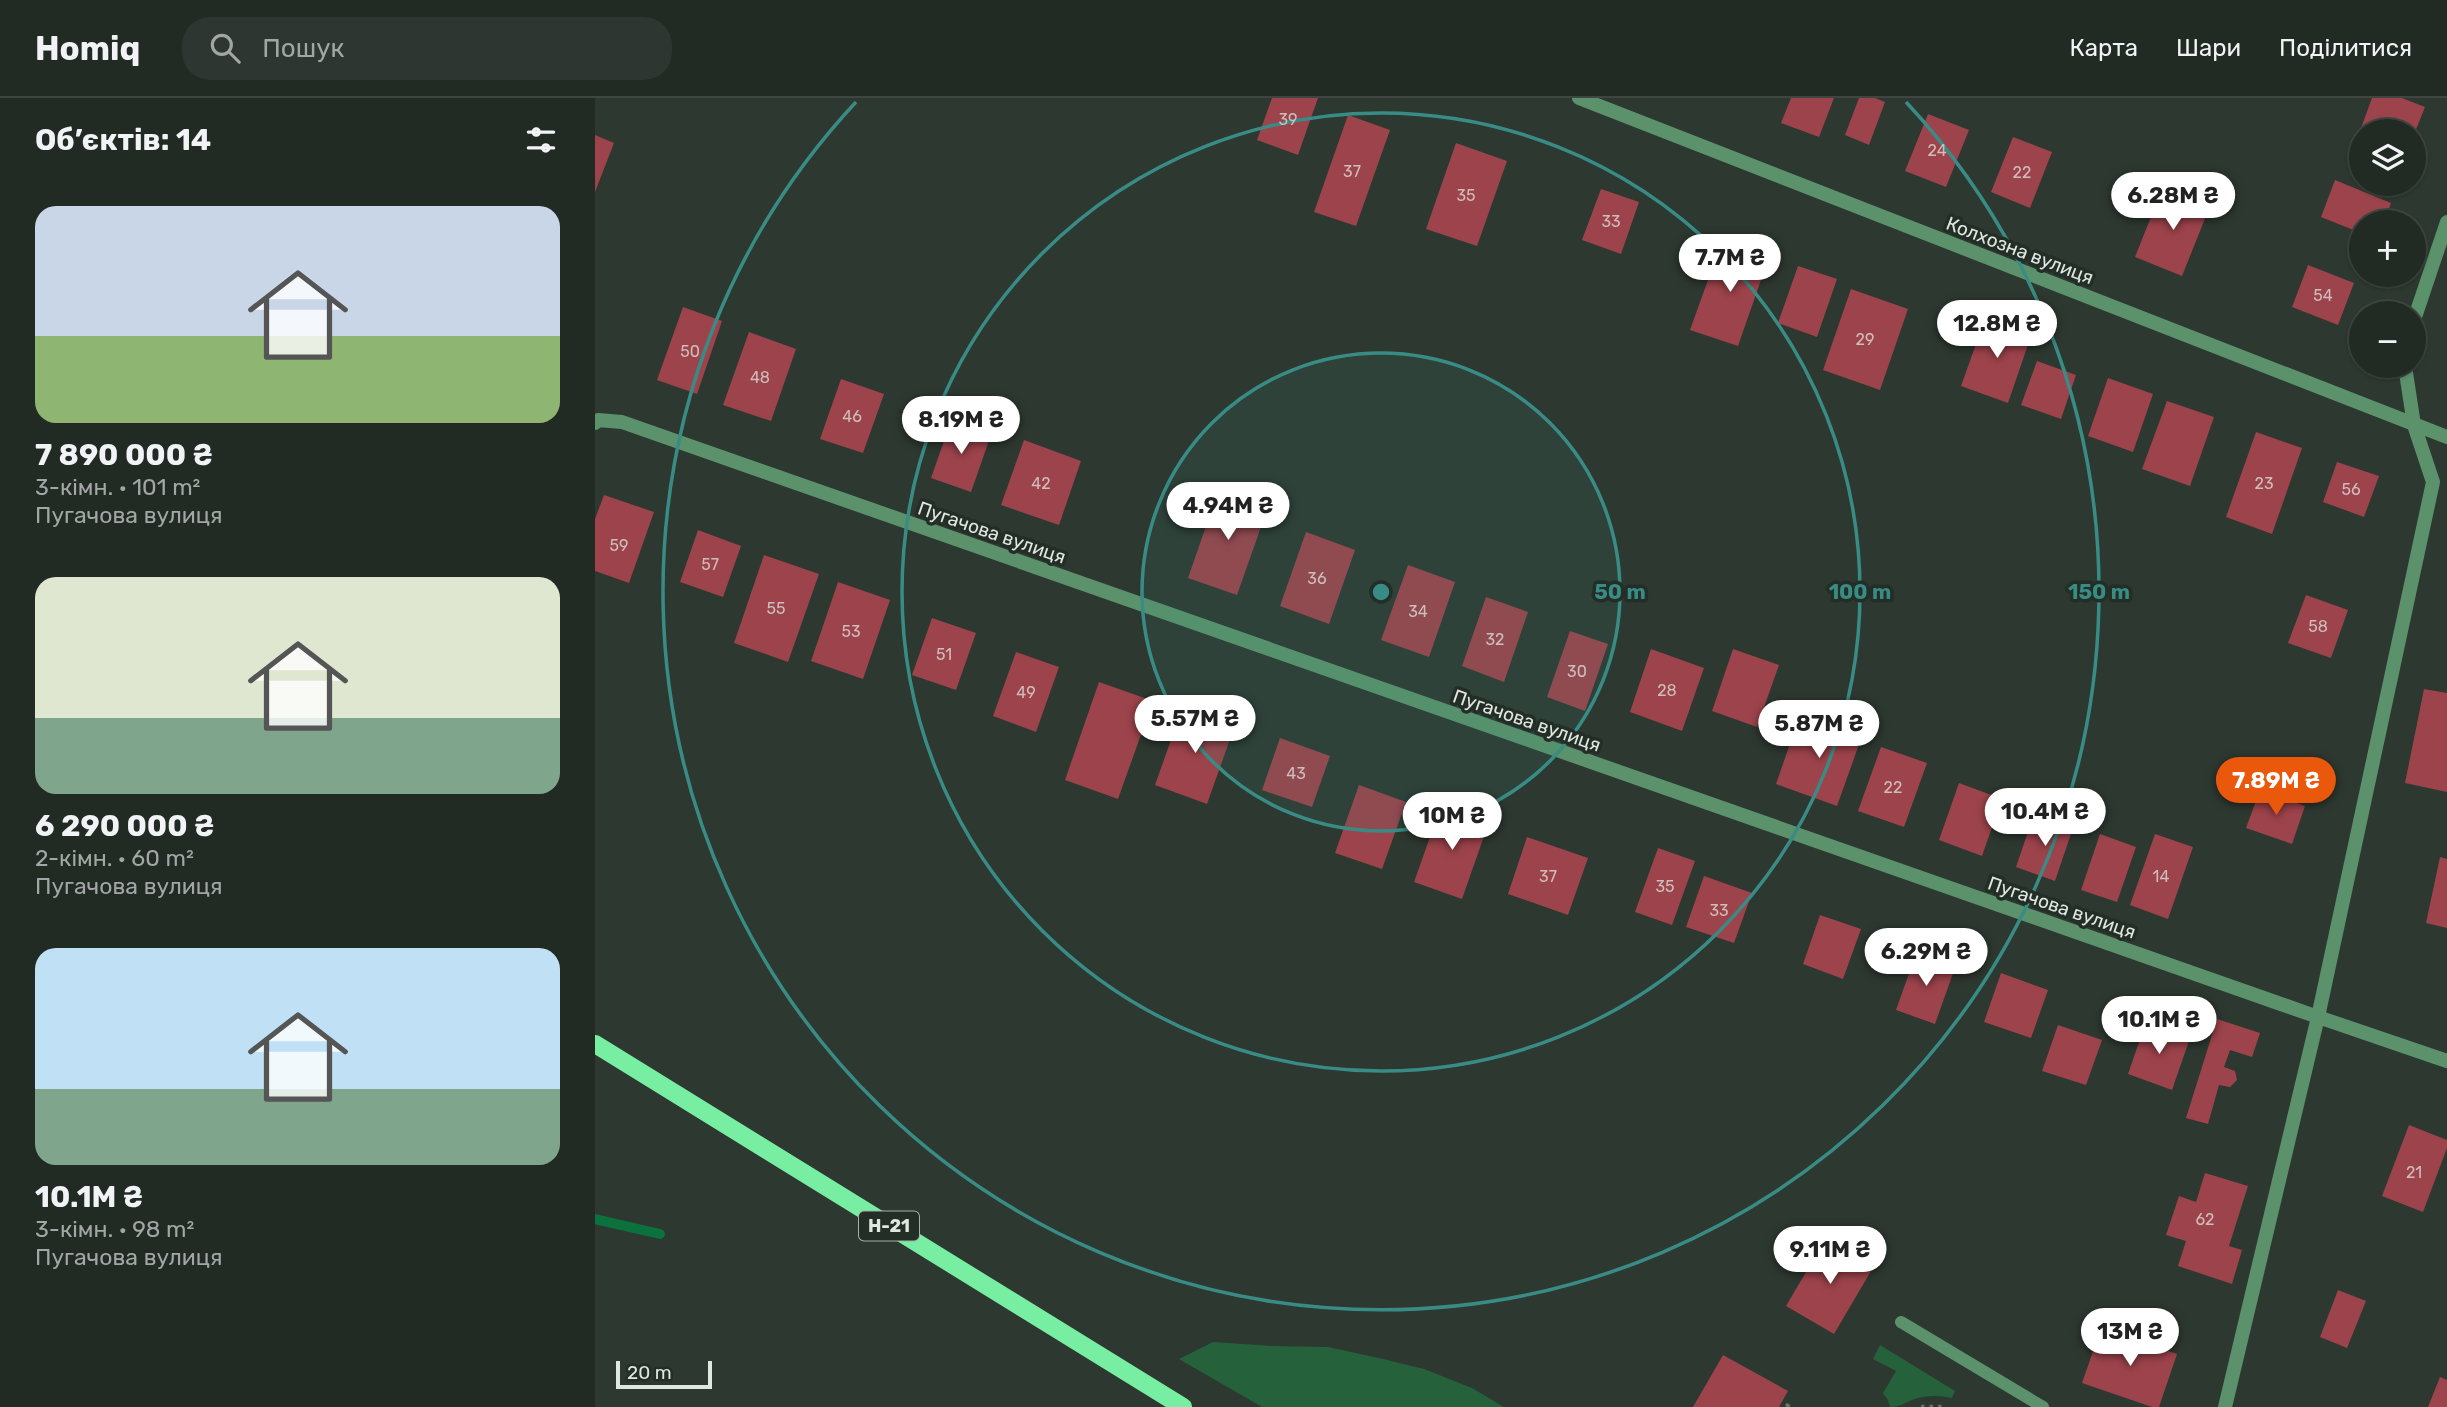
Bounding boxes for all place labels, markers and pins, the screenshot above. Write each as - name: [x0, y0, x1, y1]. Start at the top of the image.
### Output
- pin: 6.28M ₴: [2108, 172, 2238, 232]
- pin: 7.7M ₴: [1673, 234, 1787, 294]
- pin: 12.8M ₴: [1932, 300, 2062, 360]
- pin: 8.19M ₴: [896, 396, 1026, 456]
- pin: 4.94M ₴: [1163, 482, 1293, 542]
- centre of rings: [1369, 580, 1393, 604]
- pin: 5.57M ₴: [1130, 696, 1260, 755]
- pin: 5.87M ₴: [1754, 700, 1884, 760]
- pin: 7.89M ₴: [2211, 758, 2341, 817]
- pin: 10.4M ₴: [1980, 788, 2110, 848]
- pin: 10M ₴: [1403, 792, 1501, 852]
- pin: 6.29M ₴: [1861, 928, 1991, 988]
- pin: 10.1M ₴: [2094, 996, 2224, 1056]
- pin: 9.11M ₴: [1765, 1226, 1895, 1286]
- pin: 13M ₴: [2081, 1308, 2179, 1368]

